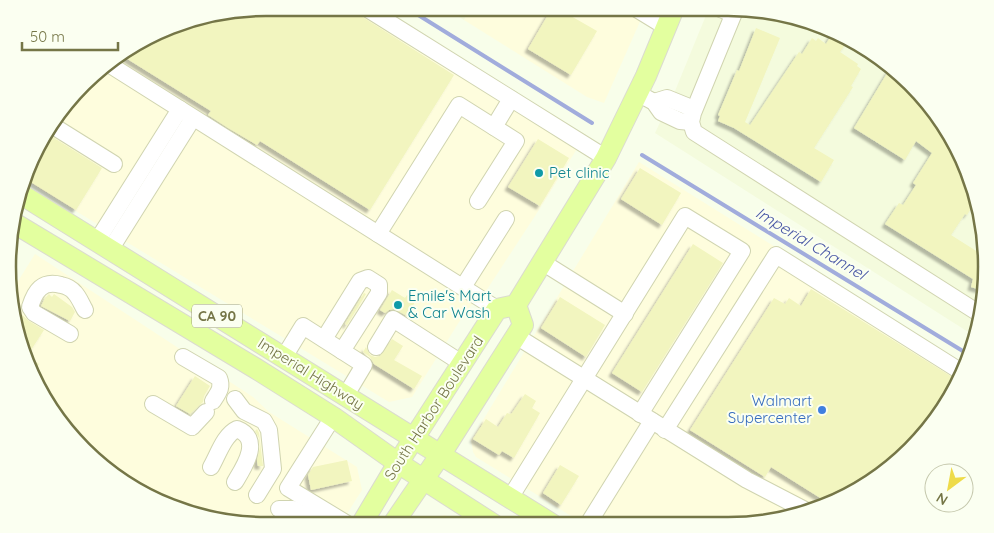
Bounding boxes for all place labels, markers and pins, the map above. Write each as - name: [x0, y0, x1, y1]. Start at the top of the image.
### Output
- place label: Pet clinic: [549, 163, 610, 182]
- marker: Pet clinic: [533, 167, 545, 179]
- place label: Emile's Mart & Car Wash: [408, 286, 492, 322]
- marker: Emile's Mart & Car Wash: [392, 299, 404, 311]
- place label: Walmart Supercenter: [728, 391, 812, 427]
- marker: Walmart Supercenter: [816, 404, 828, 416]

